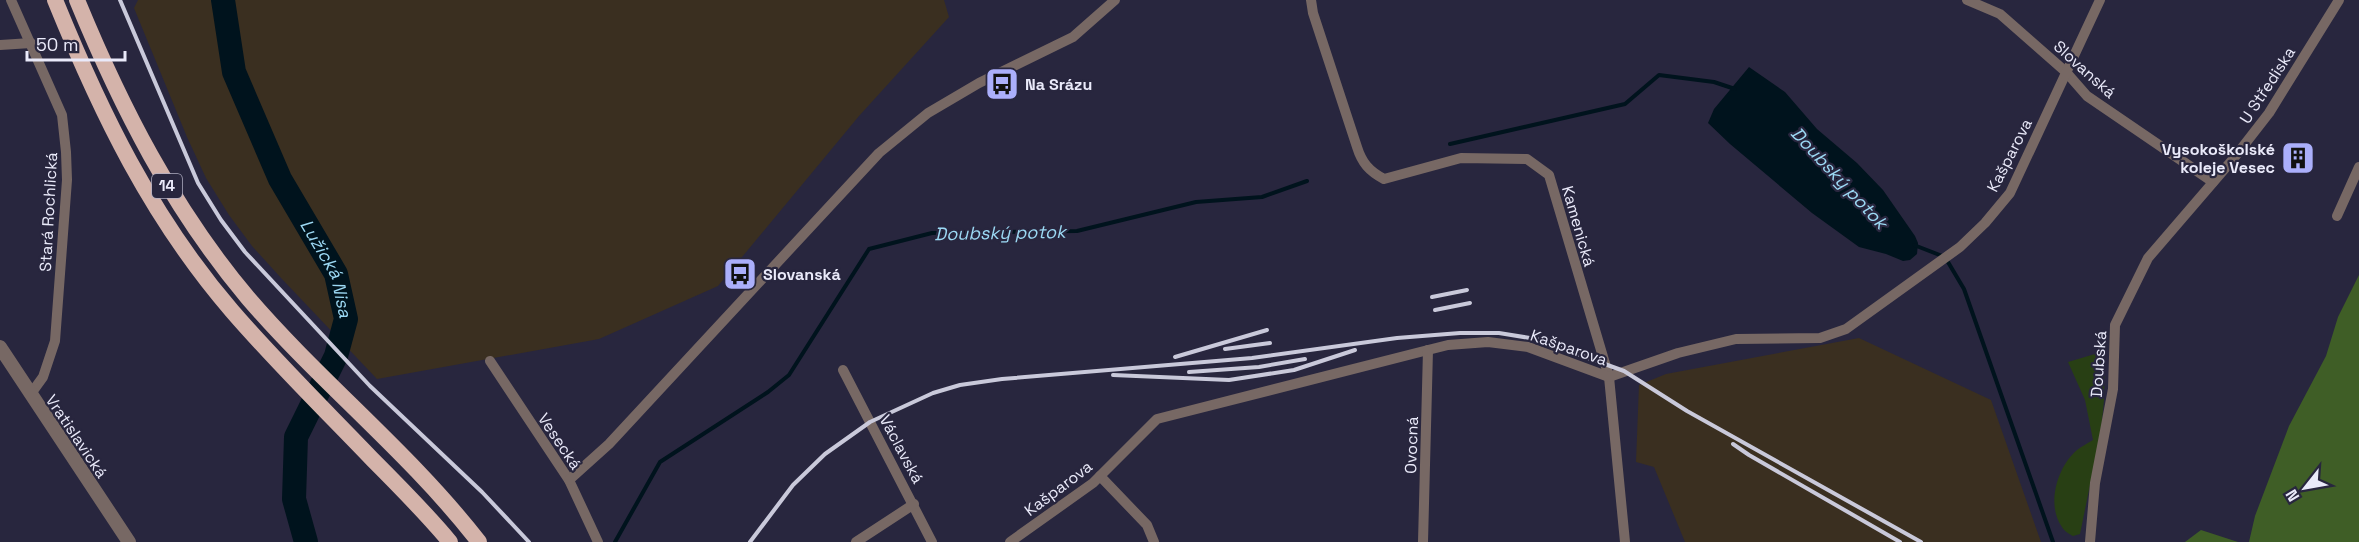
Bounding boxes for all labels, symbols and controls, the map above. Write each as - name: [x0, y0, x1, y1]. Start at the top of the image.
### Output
- scale bar: [27, 24, 124, 62]
- text: 50 m: [36, 33, 78, 56]
- street label: Slovanská: [2049, 36, 2120, 103]
- street label: U Střediska: [2235, 43, 2300, 128]
- bus stop icon: Na Srázu: [984, 66, 1020, 102]
- place label: Na Srázu: [1025, 74, 1092, 95]
- street label: Kašparova: [1982, 115, 2037, 196]
- water label: Doubský potok: [1786, 122, 1894, 235]
- place label: Vysokoškolské koleje Vesec: [2162, 139, 2275, 178]
- building icon: Vysokoškolské koleje Vesec: [2280, 140, 2316, 176]
- street label: Stará Rochlická: [35, 152, 62, 272]
- road number: 14: [152, 174, 182, 198]
- street label: Kamenická: [1557, 183, 1600, 269]
- water label: Lužická Nisa: [295, 215, 357, 320]
- water label: Doubský potok: [934, 220, 1068, 245]
- bus stop icon: Slovanská: [722, 256, 758, 292]
- place label: Slovanská: [763, 264, 841, 285]
- street label: Kašparova: [1528, 325, 1610, 370]
- street label: Doubská: [2086, 330, 2111, 398]
- street label: Vratislavická: [41, 390, 112, 482]
- street label: Vesecká: [533, 409, 586, 474]
- street label: Václavská: [875, 411, 928, 487]
- street label: Ovocná: [1400, 416, 1423, 474]
- street label: Kašparova: [1020, 456, 1096, 521]
- north arrow: [2275, 458, 2335, 518]
- text: N: [2281, 485, 2304, 505]

